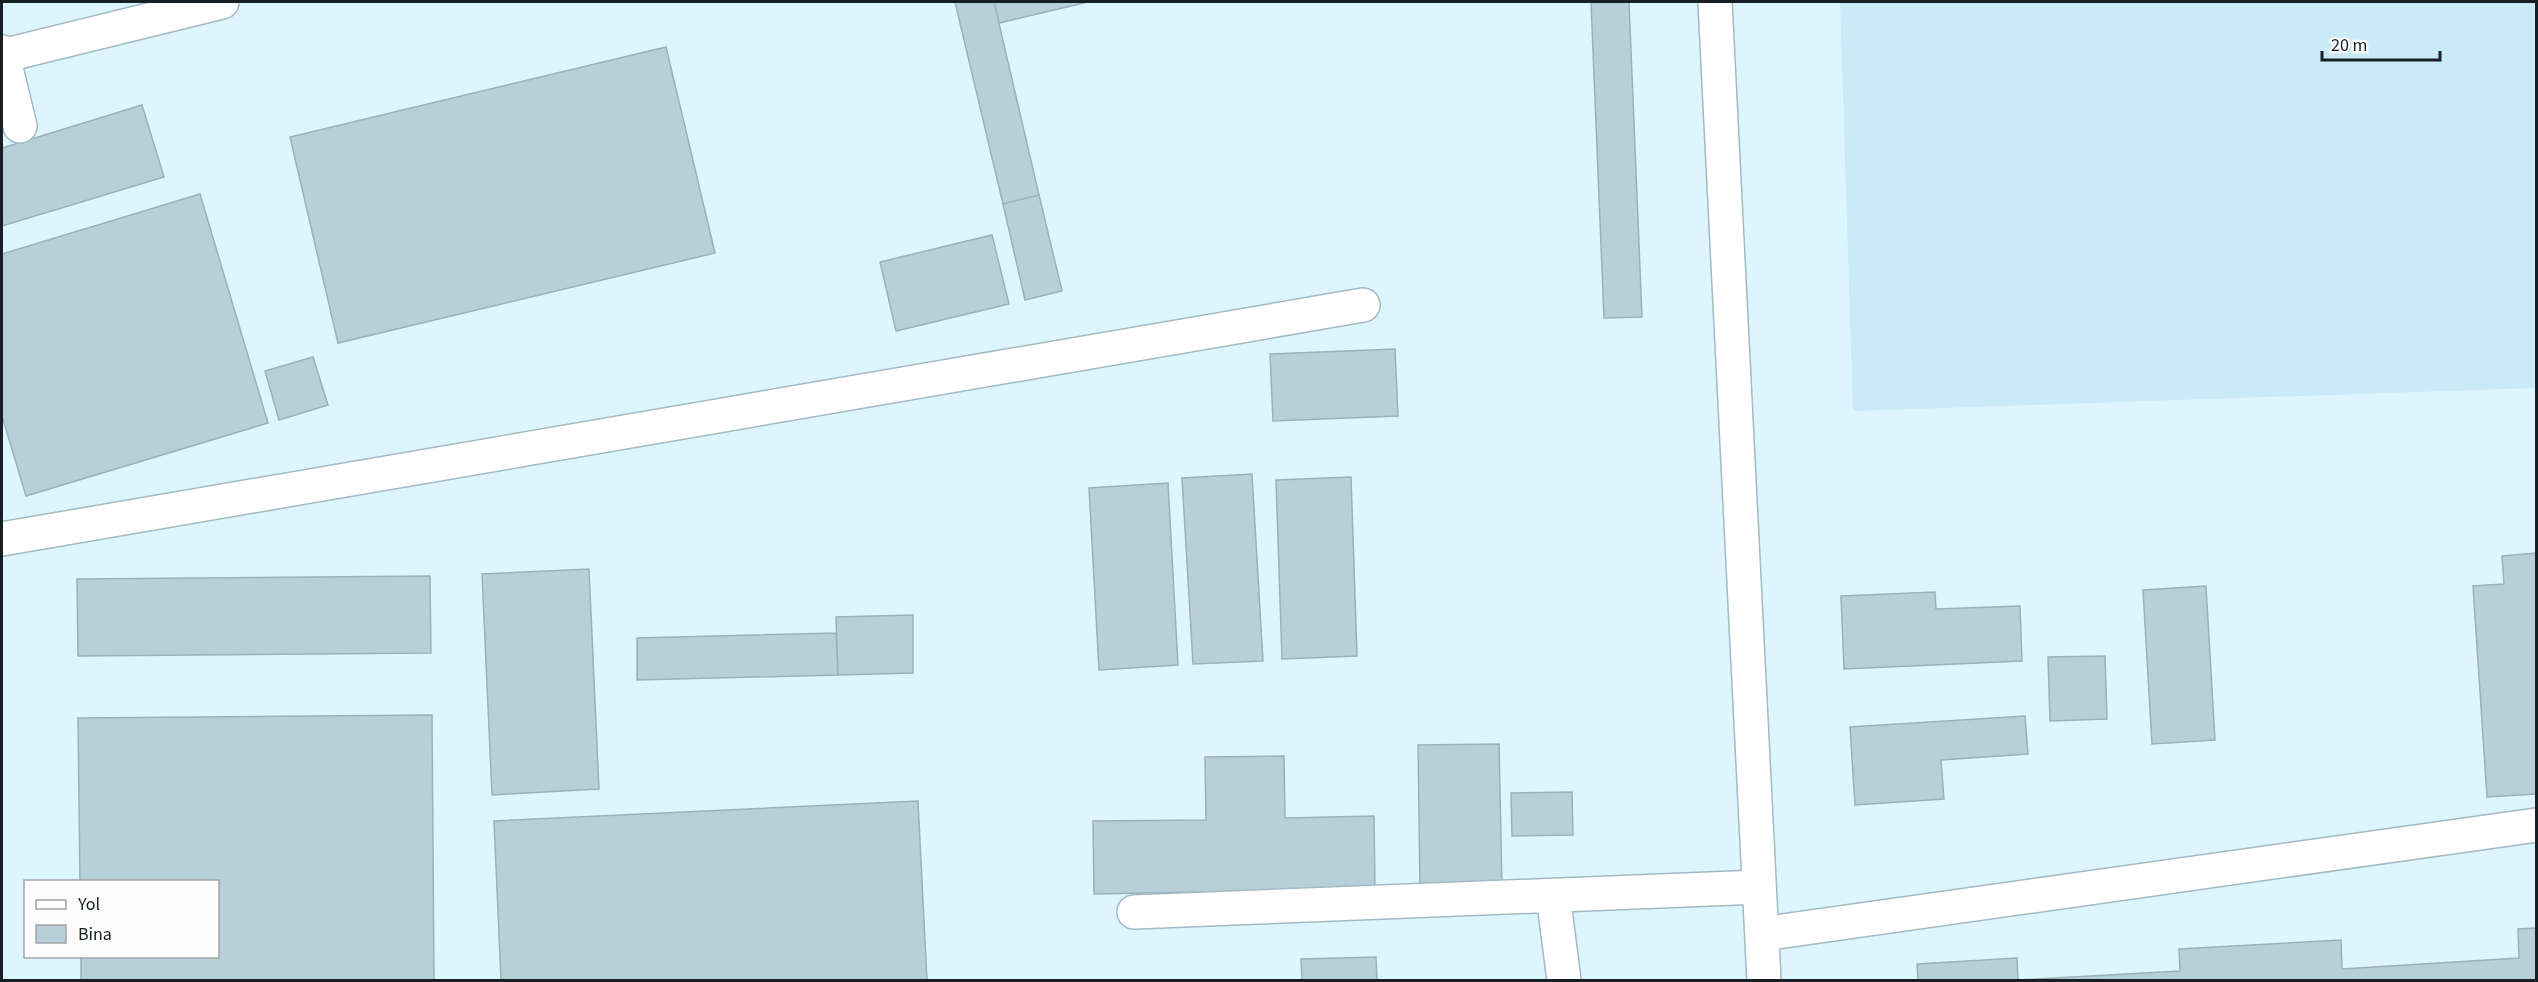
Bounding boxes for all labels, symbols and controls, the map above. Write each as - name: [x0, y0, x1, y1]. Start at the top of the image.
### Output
- scale bar: [2322, 24, 2440, 62]
- text: 20 m: [2331, 33, 2367, 58]
- legend: [24, 880, 219, 958]
- text: Yol: [77, 892, 100, 917]
- text: Bina: [78, 922, 112, 947]

